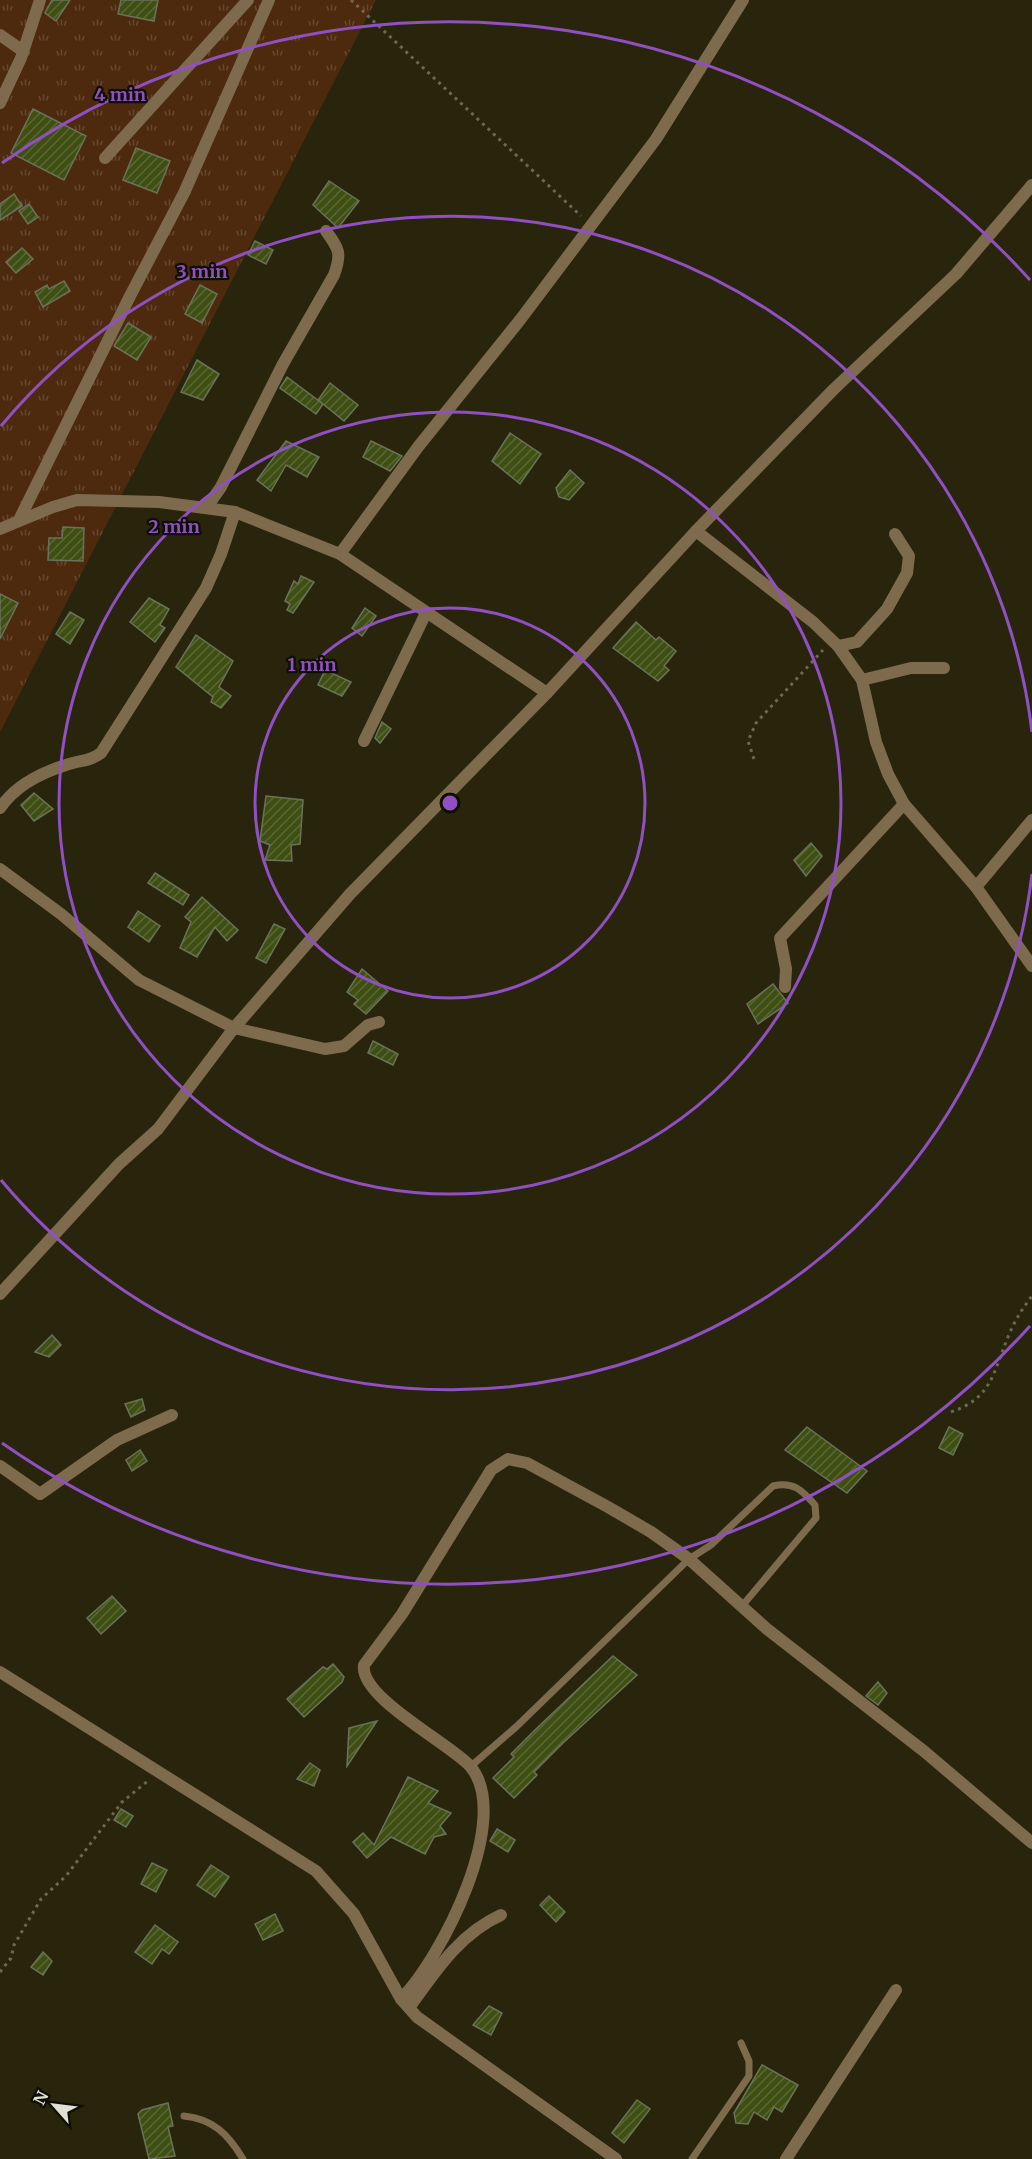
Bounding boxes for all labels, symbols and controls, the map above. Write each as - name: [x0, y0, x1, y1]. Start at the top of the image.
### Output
- text: 4 min: [94, 83, 146, 106]
- text: 3 min: [177, 260, 227, 283]
- text: 2 min: [148, 515, 200, 538]
- text: 1 min: [287, 653, 337, 676]
- centre of rings: [440, 793, 460, 813]
- north arrow: [24, 2075, 84, 2135]
- text: N: [29, 2087, 53, 2108]

